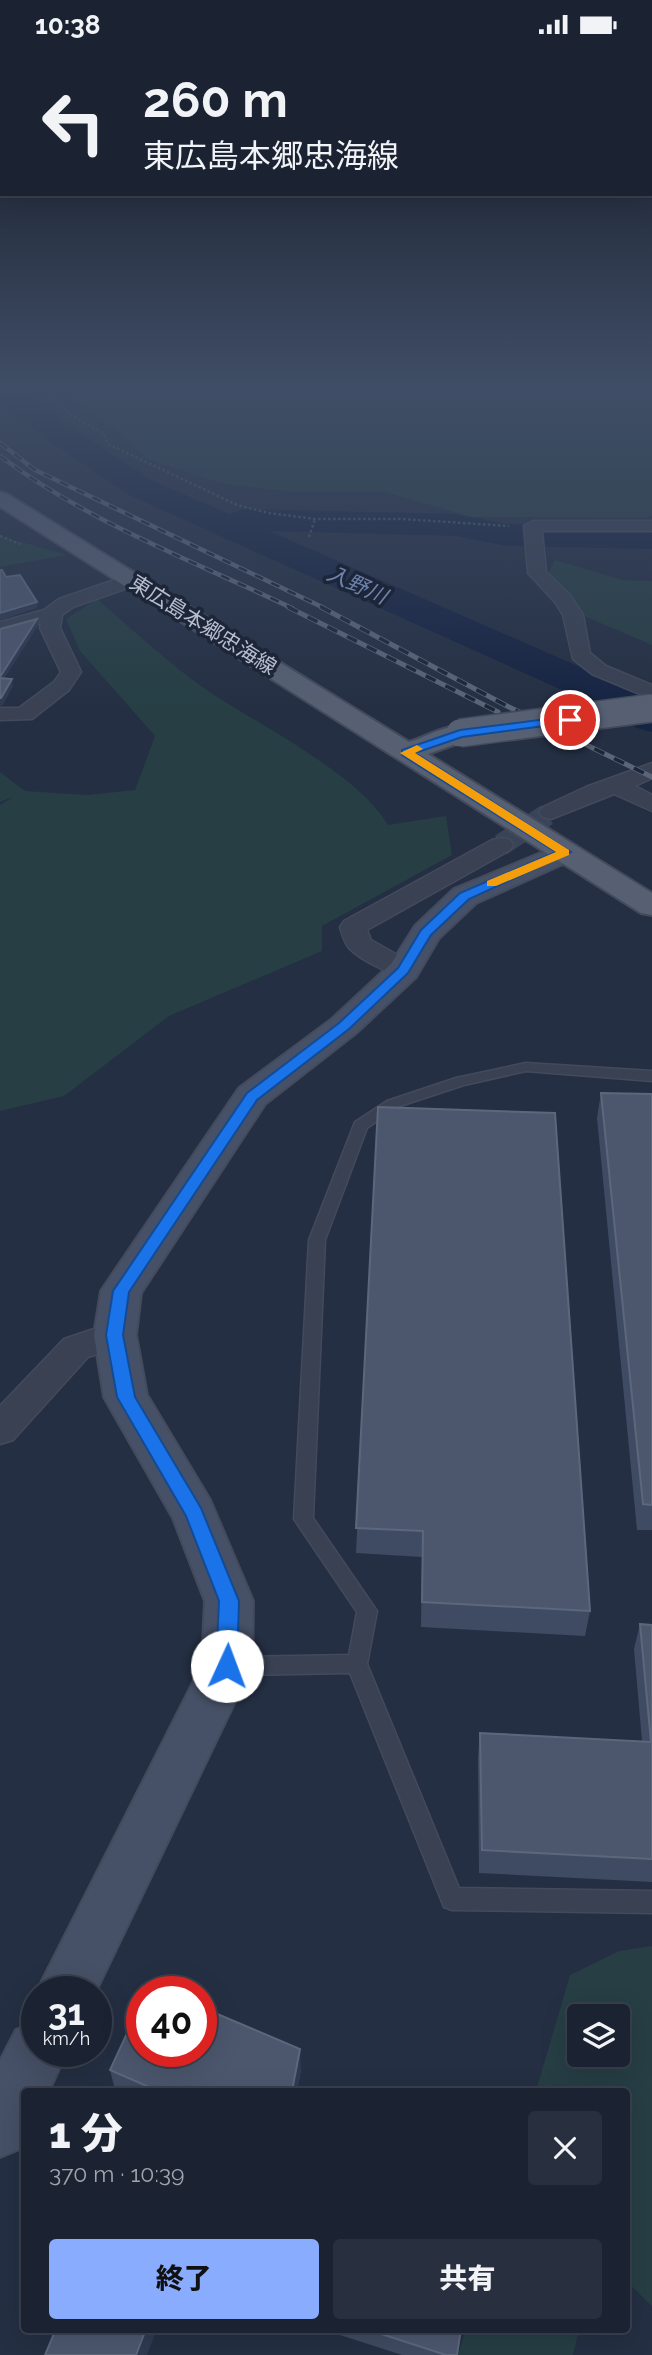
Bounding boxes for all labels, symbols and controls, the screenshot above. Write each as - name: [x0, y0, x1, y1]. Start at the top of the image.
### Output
- text: 10:38: [35, 10, 100, 40]
- text: 260 m: [143, 71, 288, 128]
- icon: left: [28, 77, 119, 168]
- text: 東広島本郷忠海線: [143, 137, 399, 174]
- water label: 入野川: [323, 560, 393, 610]
- street label: 東広島本郷忠海線: [125, 569, 281, 680]
- pin: [540, 690, 600, 750]
- icon: arrive: [551, 701, 589, 739]
- position arrow: [190, 1629, 264, 1703]
- speed limit sign: 40: [126, 1976, 217, 2067]
- text: 31: [48, 1992, 85, 2033]
- map controls: [567, 2004, 630, 2067]
- button: layers: [567, 2004, 630, 2067]
- text: km/h: [43, 2028, 90, 2049]
- text: 1 分: [49, 2109, 123, 2158]
- button: close: [528, 2111, 602, 2185]
- text: 370 m · 10:39: [49, 2160, 185, 2187]
- button: 終了: [49, 2239, 319, 2319]
- button: 共有: [333, 2239, 602, 2319]

